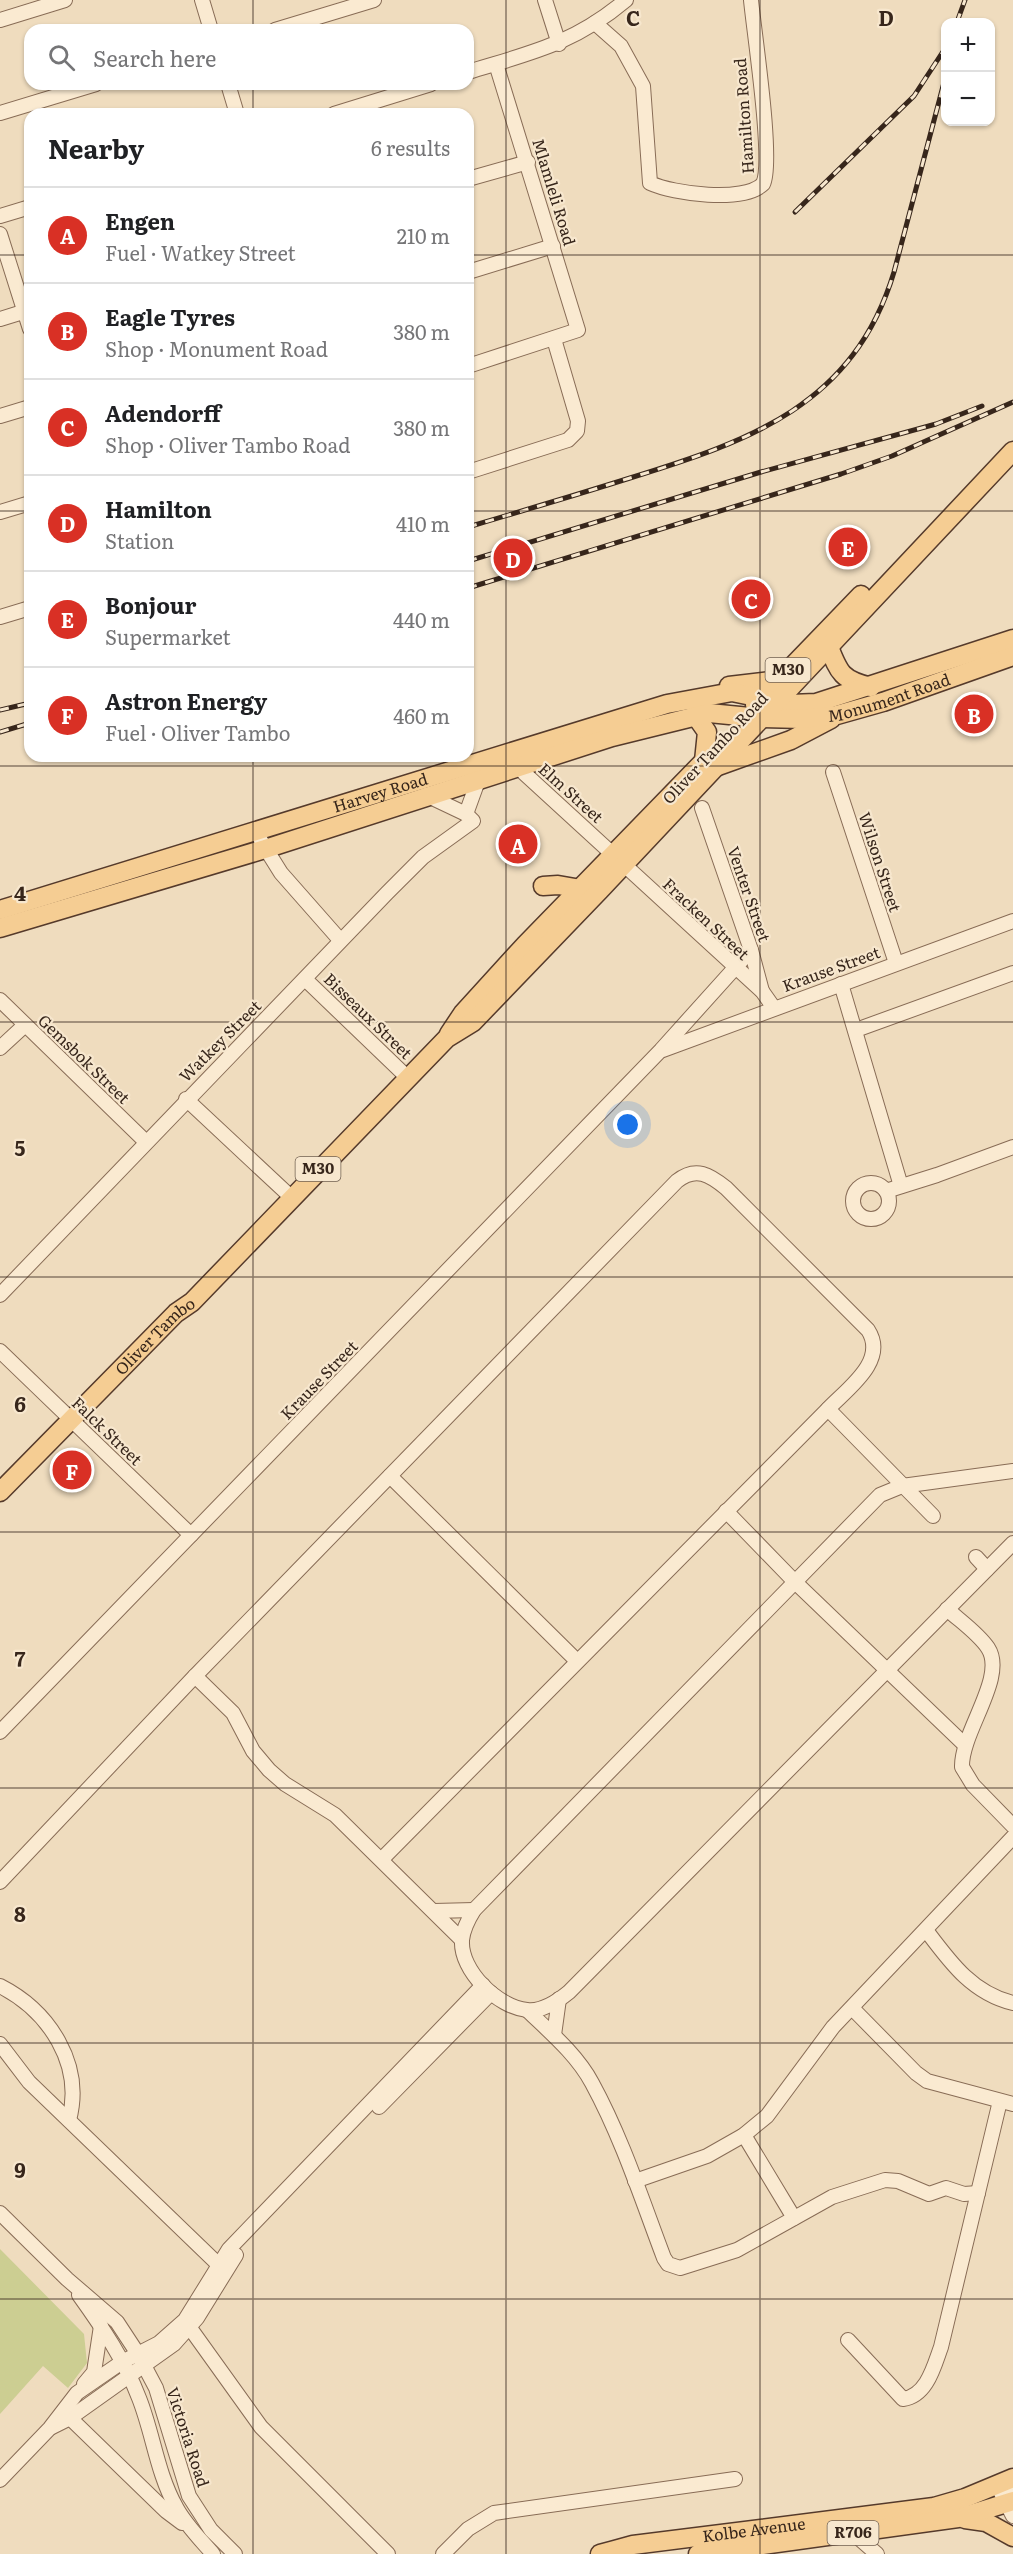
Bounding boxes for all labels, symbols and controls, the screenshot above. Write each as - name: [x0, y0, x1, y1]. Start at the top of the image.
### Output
- text: C: [626, 2, 640, 32]
- text: D: [878, 2, 894, 32]
- map controls: [941, 18, 995, 126]
- button: +: [941, 18, 995, 72]
- search box: [24, 24, 474, 90]
- icon: search: [45, 41, 78, 74]
- text: Search here: [93, 41, 216, 74]
- street label: Hamilton Road: [727, 57, 759, 175]
- button: −: [941, 72, 995, 126]
- text: Nearby: [48, 128, 144, 167]
- text: 6 results: [371, 132, 450, 162]
- street label: Mlamleli Road: [527, 135, 583, 248]
- text: Engen: [105, 204, 175, 237]
- text: A: [60, 220, 75, 250]
- text: 210 m: [397, 220, 450, 250]
- text: Fuel · Watkey Street: [105, 237, 296, 267]
- text: Eagle Tyres: [105, 300, 235, 333]
- text: B: [61, 316, 74, 346]
- text: 380 m: [393, 316, 450, 346]
- text: Shop · Monument Road: [105, 333, 328, 363]
- text: Adendorff: [105, 396, 221, 429]
- text: C: [60, 412, 75, 442]
- text: 380 m: [393, 412, 450, 442]
- text: Shop · Oliver Tambo Road: [105, 429, 350, 459]
- text: Hamilton: [105, 492, 212, 525]
- text: D: [60, 508, 75, 538]
- text: 410 m: [396, 508, 450, 538]
- pin: E: [828, 524, 868, 570]
- text: Station: [105, 525, 174, 555]
- pin: D: [494, 536, 532, 580]
- pin: C: [732, 576, 771, 622]
- text: Bonjour: [105, 588, 197, 621]
- text: E: [61, 604, 74, 634]
- text: 440 m: [393, 604, 450, 634]
- text: Supermarket: [105, 621, 231, 651]
- road number: M30: [766, 658, 810, 682]
- street label: Monument Road: [826, 666, 953, 727]
- text: Astron Energy: [105, 684, 267, 717]
- street label: Oliver Tambo Road: [656, 686, 773, 809]
- pin: B: [954, 692, 994, 736]
- text: F: [61, 700, 74, 730]
- text: 460 m: [393, 700, 450, 730]
- text: Fuel · Oliver Tambo: [105, 717, 290, 747]
- street label: Elm Street: [534, 757, 610, 828]
- street label: Harvey Road: [330, 766, 430, 818]
- street label: Wilson Street: [853, 809, 909, 915]
- pin: A: [498, 822, 538, 866]
- street label: Venter Street: [722, 843, 778, 945]
- street label: Fracken Street: [658, 872, 756, 965]
- text: 4: [14, 877, 26, 907]
- street label: Krause Street: [778, 939, 883, 997]
- street label: Bisseaux Street: [319, 967, 419, 1064]
- street label: Watkey Street: [173, 993, 266, 1087]
- street label: Gemsbok Street: [33, 1008, 137, 1109]
- your location: [613, 1110, 642, 1139]
- text: 5: [15, 1132, 26, 1162]
- road number: M30: [296, 1157, 340, 1181]
- street label: Oliver Tambo: [109, 1291, 199, 1380]
- street label: Krause Street: [274, 1334, 363, 1425]
- text: 6: [14, 1388, 26, 1418]
- street label: Falck Street: [68, 1393, 146, 1469]
- pin: F: [52, 1448, 92, 1492]
- text: 7: [15, 1643, 26, 1673]
- text: 8: [14, 1898, 26, 1928]
- text: 9: [14, 2154, 26, 2184]
- street label: Victoria Road: [161, 2384, 216, 2490]
- street label: Kolbe Avenue: [701, 2510, 807, 2547]
- road number: R706: [828, 2521, 878, 2545]

